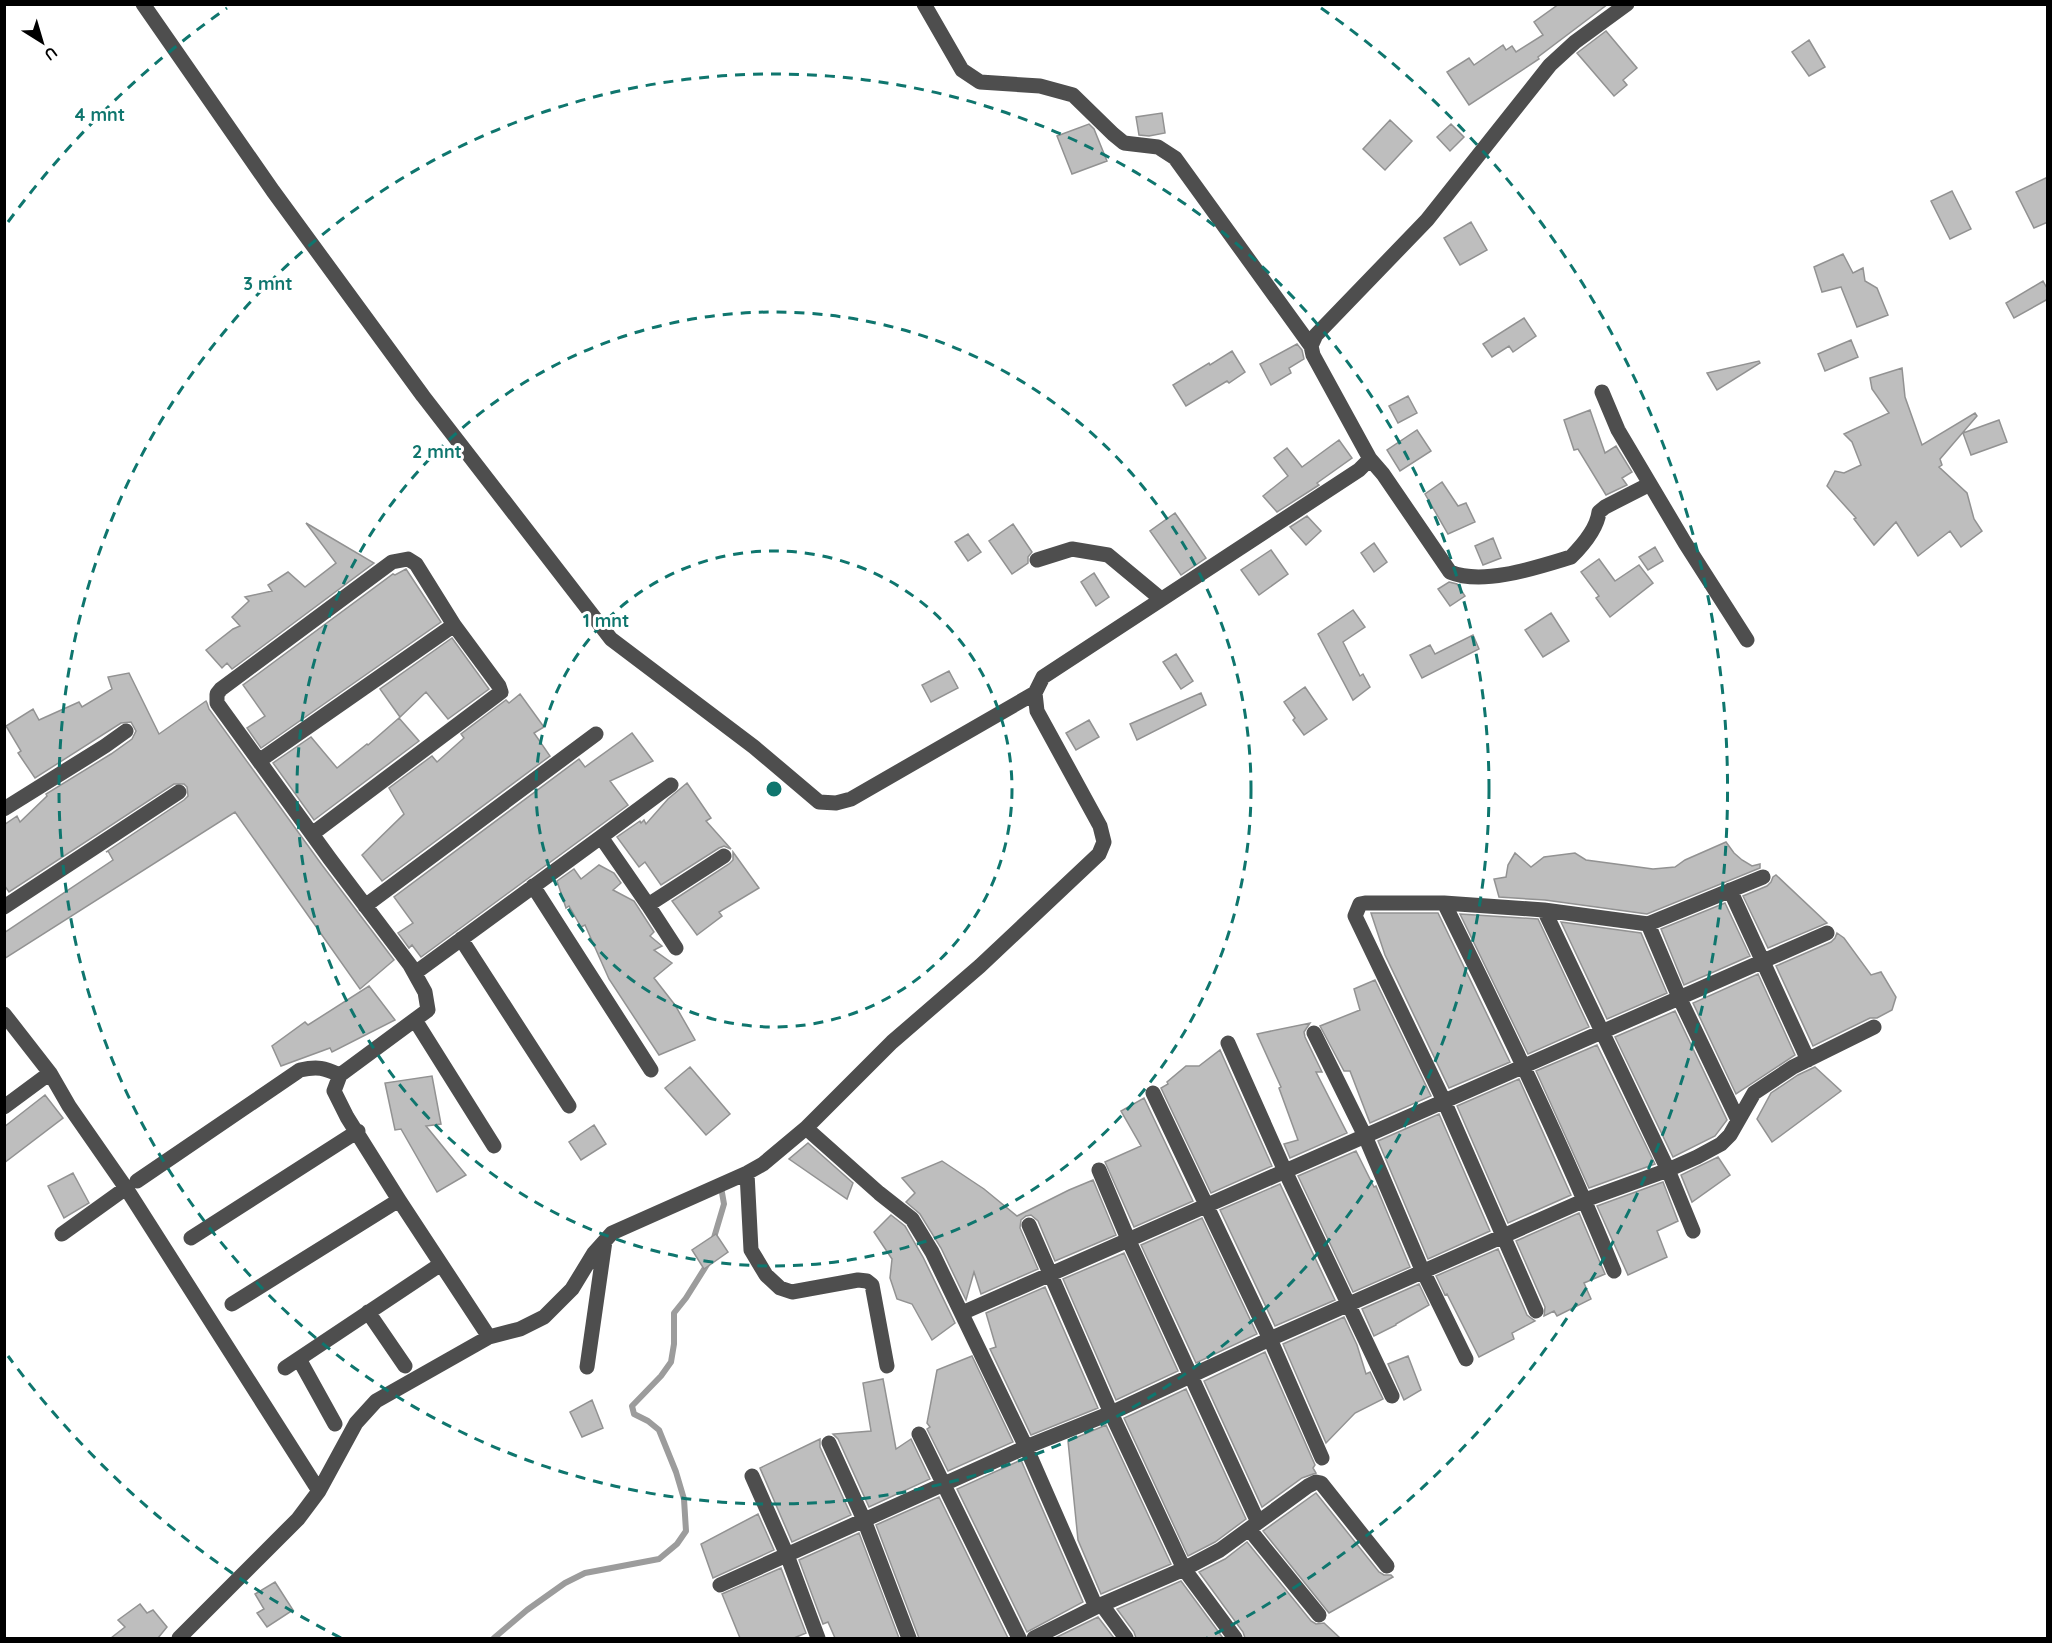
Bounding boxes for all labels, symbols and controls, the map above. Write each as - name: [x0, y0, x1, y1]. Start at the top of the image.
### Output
- north arrow: [12, 12, 72, 72]
- text: U: [41, 43, 62, 65]
- text: 4 mnt: [75, 103, 125, 126]
- text: 3 mnt: [243, 272, 293, 295]
- text: 2 mnt: [412, 440, 462, 463]
- text: 1 mnt: [583, 609, 629, 632]
- centre of rings: [764, 779, 784, 799]

